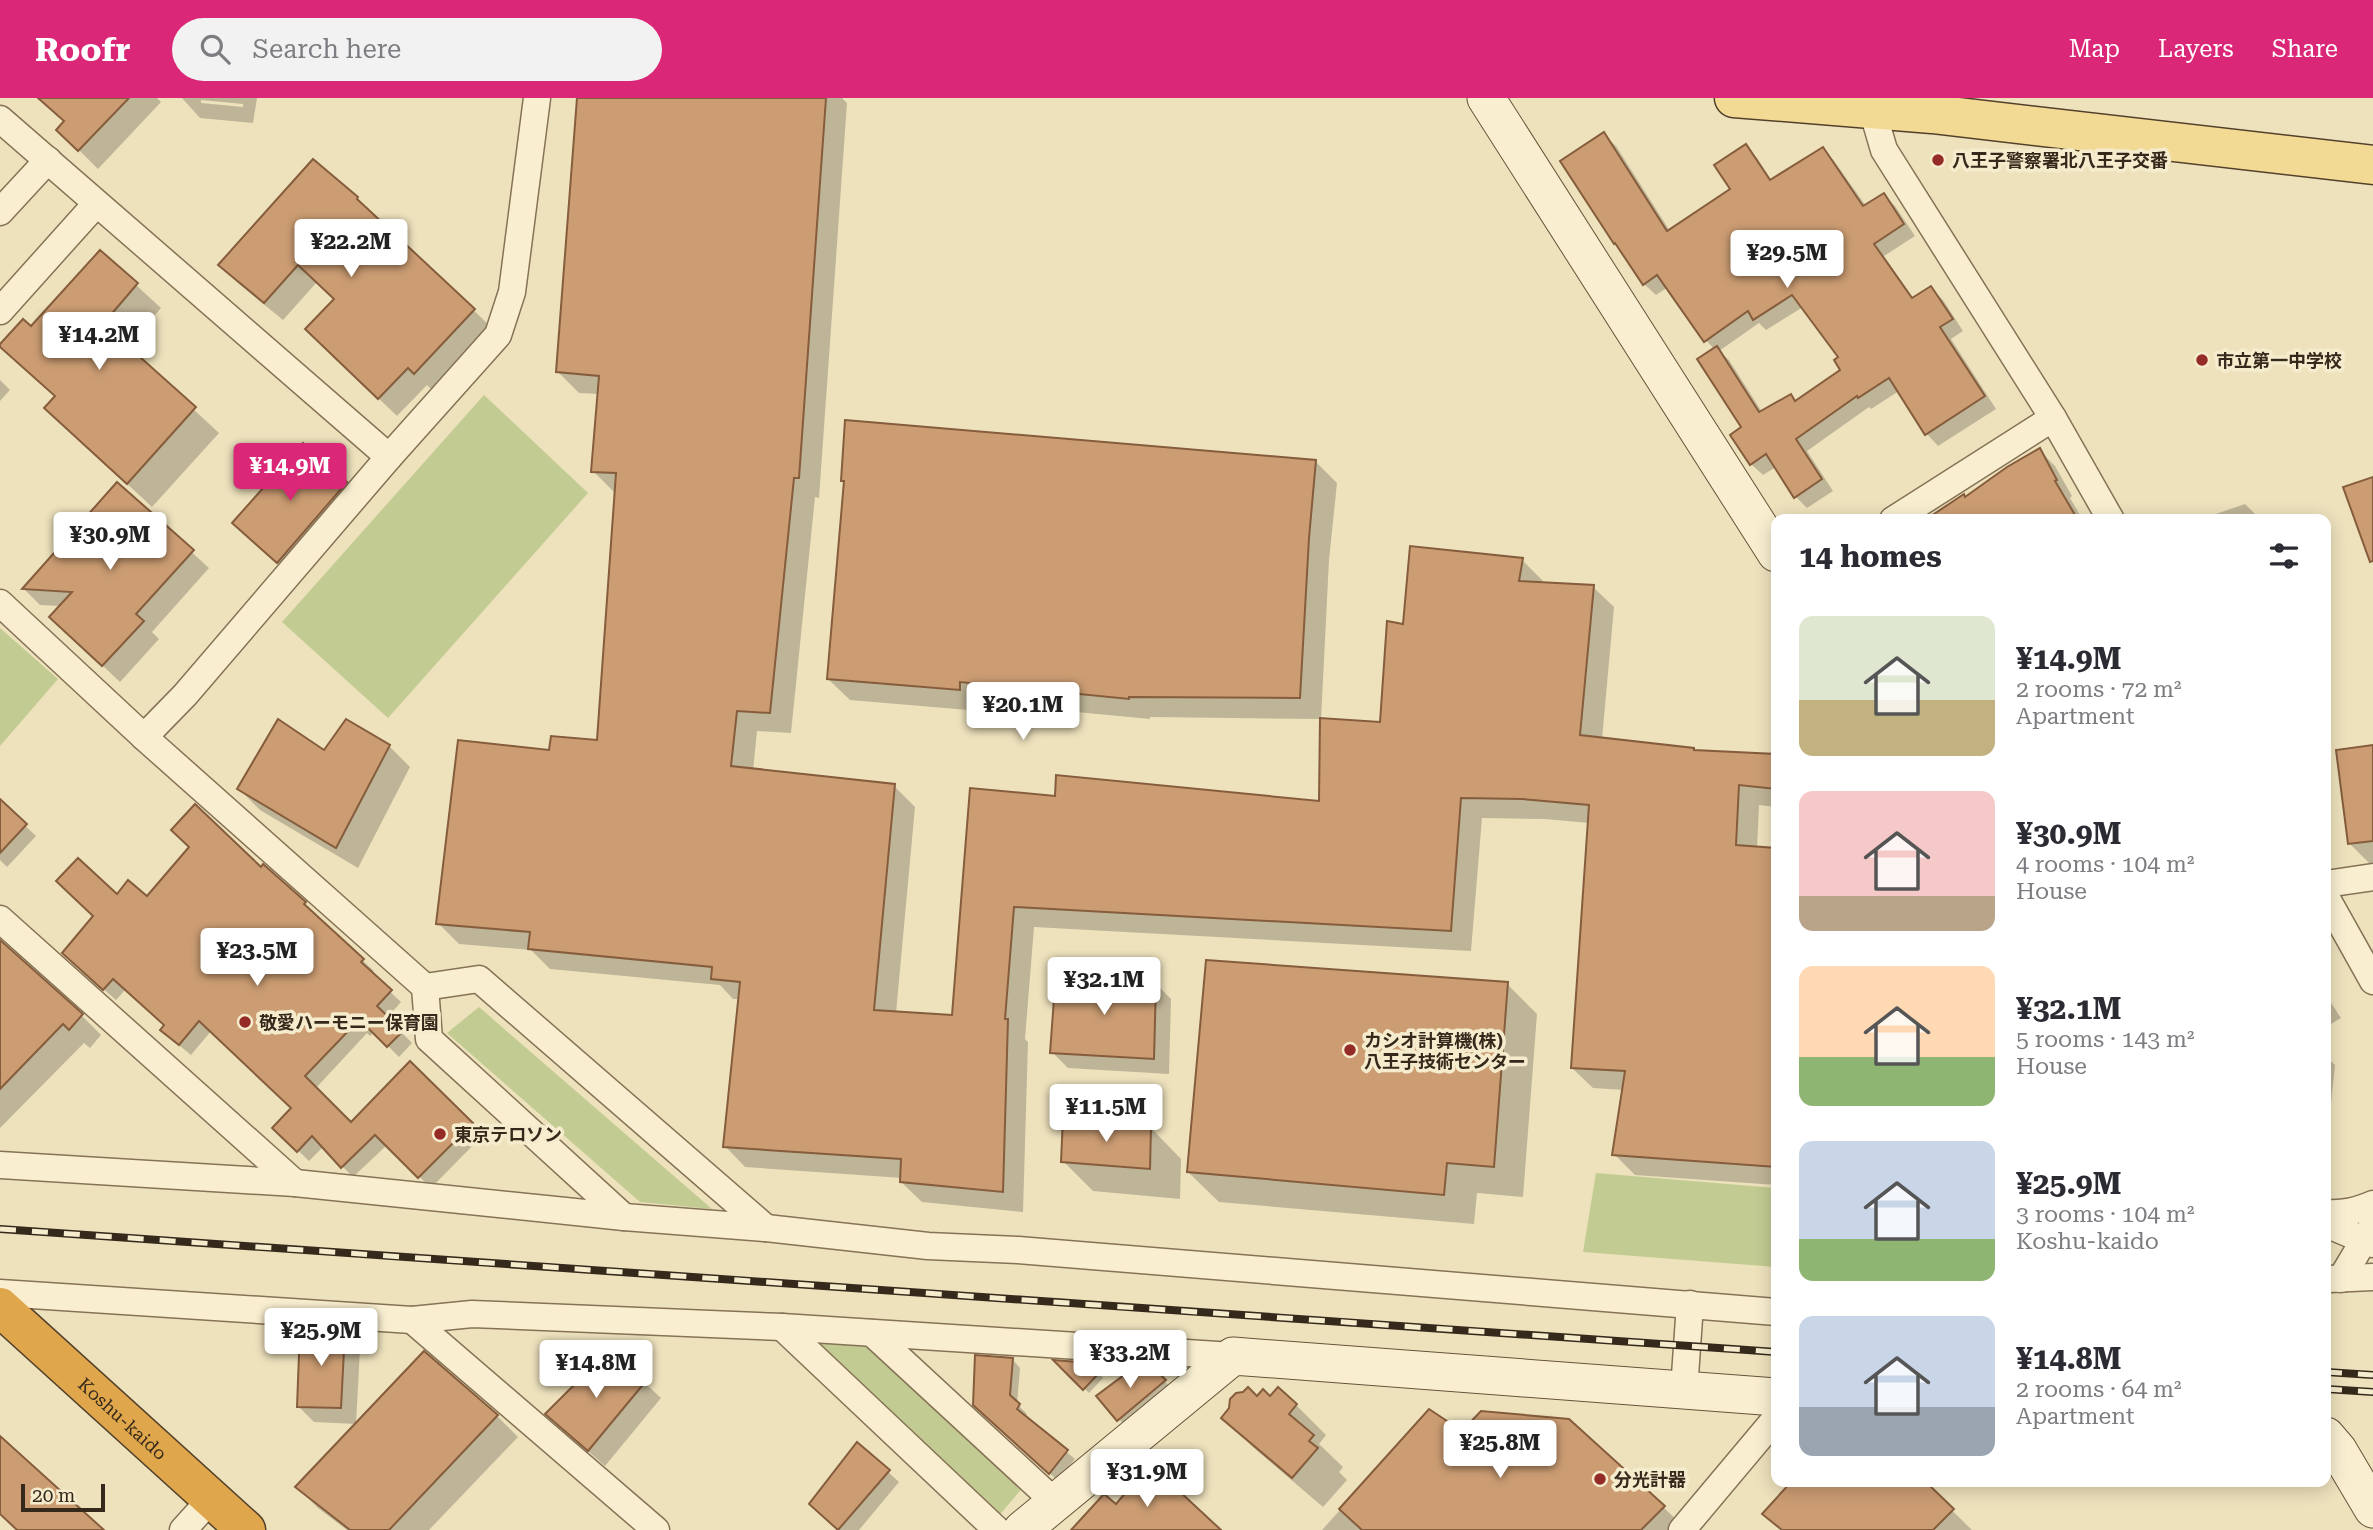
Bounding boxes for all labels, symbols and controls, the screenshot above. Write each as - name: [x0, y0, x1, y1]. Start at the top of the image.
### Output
- search box: [172, 18, 662, 81]
- text: Roofr: [35, 30, 130, 69]
- icon: search: [196, 30, 234, 68]
- text: Search here: [252, 34, 401, 64]
- text: Map: [2069, 35, 2120, 63]
- text: Layers: [2158, 35, 2234, 63]
- text: Share: [2272, 35, 2338, 63]
- place label: 八王子警察署北八王子交番: [1952, 150, 2168, 171]
- marker: 八王子警察署北八王子交番: [1930, 152, 1946, 168]
- pin: ¥22.2M: [294, 220, 408, 279]
- text: ¥22.2M: [311, 228, 391, 255]
- pin: ¥29.5M: [1730, 230, 1844, 290]
- text: ¥29.5M: [1747, 239, 1827, 266]
- pin: ¥14.2M: [42, 313, 156, 372]
- text: ¥14.2M: [59, 321, 139, 348]
- place label: 市立第一中学校: [2216, 350, 2342, 371]
- marker: 市立第一中学校: [2194, 352, 2210, 368]
- pin: ¥14.9M: [233, 444, 347, 503]
- text: ¥14.9M: [250, 452, 330, 479]
- pin: ¥30.9M: [53, 512, 167, 572]
- text: ¥30.9M: [70, 521, 150, 548]
- icon: filters: [2265, 537, 2303, 575]
- text: 14 homes: [1799, 539, 1942, 574]
- text: ¥14.9M: [2016, 641, 2122, 676]
- icon: home: [1855, 644, 1939, 728]
- text: 2 rooms · 72 m²: [2016, 676, 2182, 703]
- pin: ¥20.1M: [966, 682, 1080, 742]
- text: ¥20.1M: [983, 691, 1063, 718]
- text: Apartment: [2016, 703, 2135, 730]
- text: ¥30.9M: [2016, 816, 2122, 851]
- icon: home: [1855, 819, 1939, 903]
- text: 4 rooms · 104 m²: [2016, 851, 2194, 878]
- text: House: [2016, 878, 2087, 905]
- pin: ¥23.5M: [200, 928, 314, 988]
- text: ¥23.5M: [217, 937, 297, 964]
- pin: ¥32.1M: [1047, 958, 1161, 1017]
- text: ¥32.1M: [1064, 966, 1144, 993]
- text: ¥32.1M: [2016, 991, 2122, 1026]
- icon: home: [1855, 994, 1939, 1078]
- place label: 敬愛ハーモニー保育園: [259, 1012, 439, 1033]
- marker: 敬愛ハーモニー保育園: [237, 1014, 253, 1030]
- text: 5 rooms · 143 m²: [2016, 1026, 2194, 1053]
- place label: カシオ計算機(株) 八王子技術センター: [1364, 1030, 1526, 1072]
- marker: カシオ計算機(株) 八王子技術センター: [1342, 1042, 1358, 1058]
- text: House: [2016, 1053, 2087, 1080]
- pin: ¥11.5M: [1049, 1084, 1163, 1144]
- text: ¥11.5M: [1066, 1093, 1146, 1120]
- place label: 東京テロソン: [454, 1124, 562, 1145]
- marker: 東京テロソン: [432, 1126, 448, 1142]
- text: ¥25.9M: [2016, 1166, 2122, 1201]
- icon: home: [1855, 1169, 1939, 1253]
- text: 3 rooms · 104 m²: [2016, 1201, 2194, 1228]
- text: Koshu-kaido: [2016, 1228, 2159, 1255]
- pin: ¥25.9M: [264, 1308, 378, 1368]
- text: ¥25.9M: [281, 1317, 361, 1344]
- pin: ¥33.2M: [1073, 1330, 1187, 1390]
- text: ¥33.2M: [1090, 1339, 1170, 1366]
- pin: ¥14.8M: [539, 1340, 653, 1400]
- text: ¥14.8M: [2016, 1341, 2122, 1376]
- icon: home: [1855, 1344, 1939, 1428]
- text: ¥14.8M: [556, 1349, 636, 1376]
- street label: Koshu-kaido: [74, 1373, 172, 1464]
- text: 2 rooms · 64 m²: [2016, 1376, 2182, 1403]
- text: Apartment: [2016, 1403, 2135, 1430]
- pin: ¥25.8M: [1443, 1420, 1557, 1480]
- text: ¥25.8M: [1460, 1429, 1540, 1456]
- pin: ¥31.9M: [1090, 1450, 1204, 1509]
- text: ¥31.9M: [1107, 1458, 1187, 1485]
- place label: 分光計器: [1613, 1469, 1686, 1490]
- marker: 分光計器: [1592, 1471, 1608, 1487]
- scale bar: [21, 1481, 105, 1513]
- text: 20 m: [32, 1484, 75, 1507]

